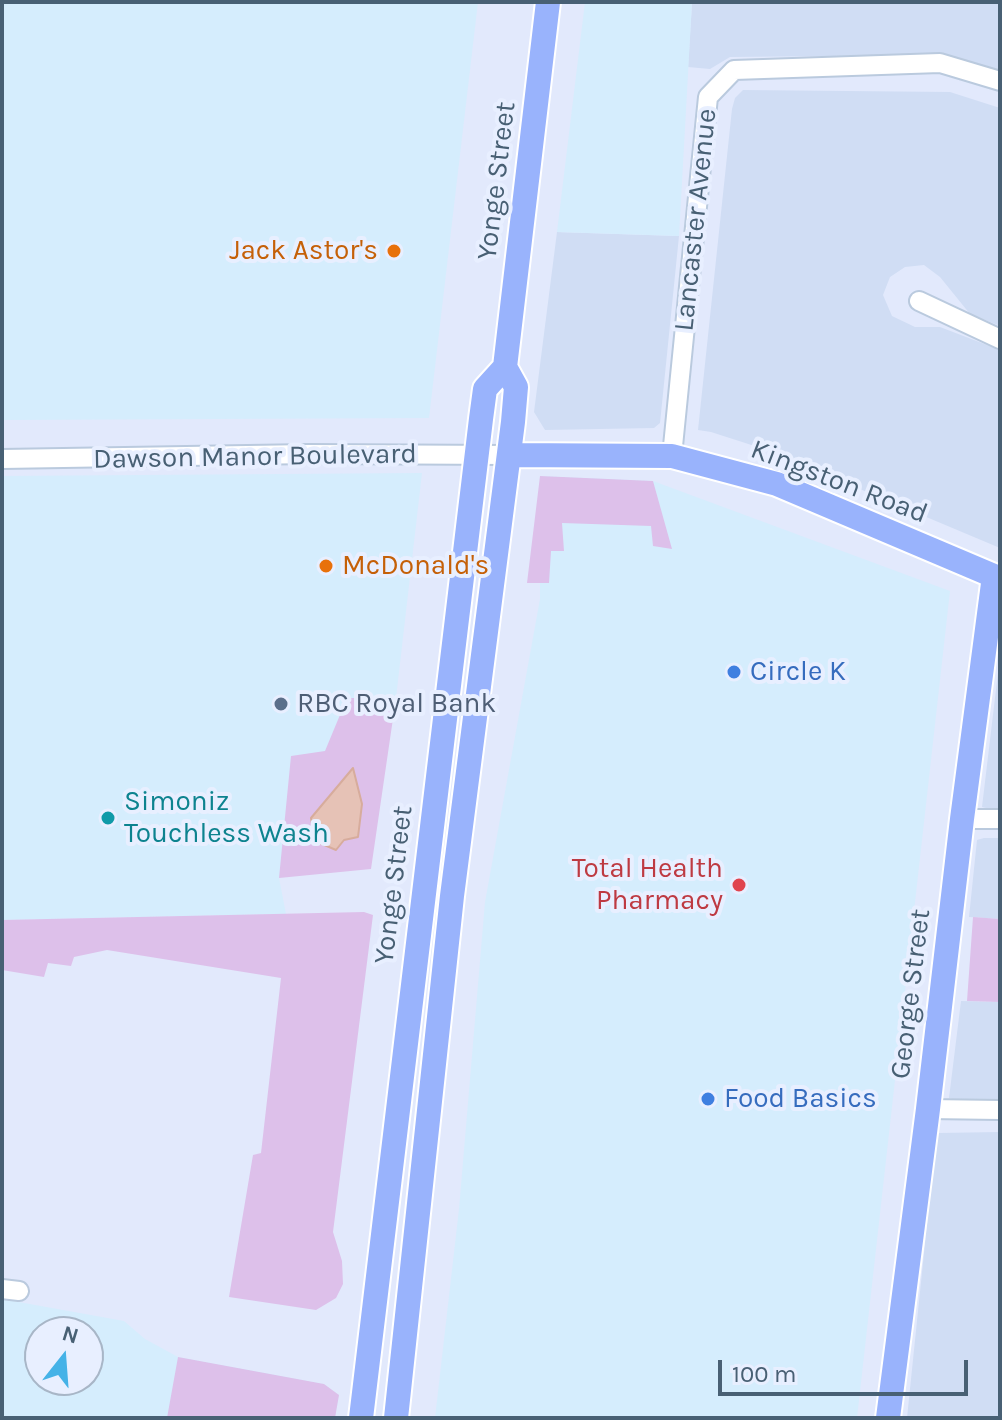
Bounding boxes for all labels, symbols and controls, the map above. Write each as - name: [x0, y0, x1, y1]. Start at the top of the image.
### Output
- street label: Yonge Street: [471, 100, 523, 262]
- street label: Lancaster Avenue: [668, 107, 724, 333]
- place label: Jack Astor's: [229, 234, 378, 268]
- marker: Jack Astor's: [385, 242, 403, 260]
- street label: Kingston Road: [746, 433, 932, 531]
- street label: Dawson Manor Boulevard: [93, 437, 417, 477]
- place label: McDonald's: [342, 549, 489, 583]
- marker: McDonald's: [317, 557, 335, 575]
- place label: Circle K: [750, 655, 846, 689]
- marker: Circle K: [725, 663, 743, 681]
- place label: RBC Royal Bank: [297, 687, 496, 721]
- marker: RBC Royal Bank: [272, 695, 290, 713]
- place label: Simoniz Touchless Wash: [124, 785, 329, 851]
- street label: Yonge Street: [368, 804, 420, 966]
- marker: Simoniz Touchless Wash: [99, 809, 117, 827]
- place label: Total Health Pharmacy: [572, 852, 723, 918]
- marker: Total Health Pharmacy: [730, 876, 748, 894]
- street label: George Street: [884, 907, 938, 1081]
- place label: Food Basics: [724, 1082, 877, 1116]
- marker: Food Basics: [699, 1090, 717, 1108]
- north arrow: [24, 1316, 104, 1396]
- text: N: [59, 1320, 82, 1350]
- scale bar: [722, 1344, 972, 1394]
- text: 100 m: [732, 1360, 797, 1388]

